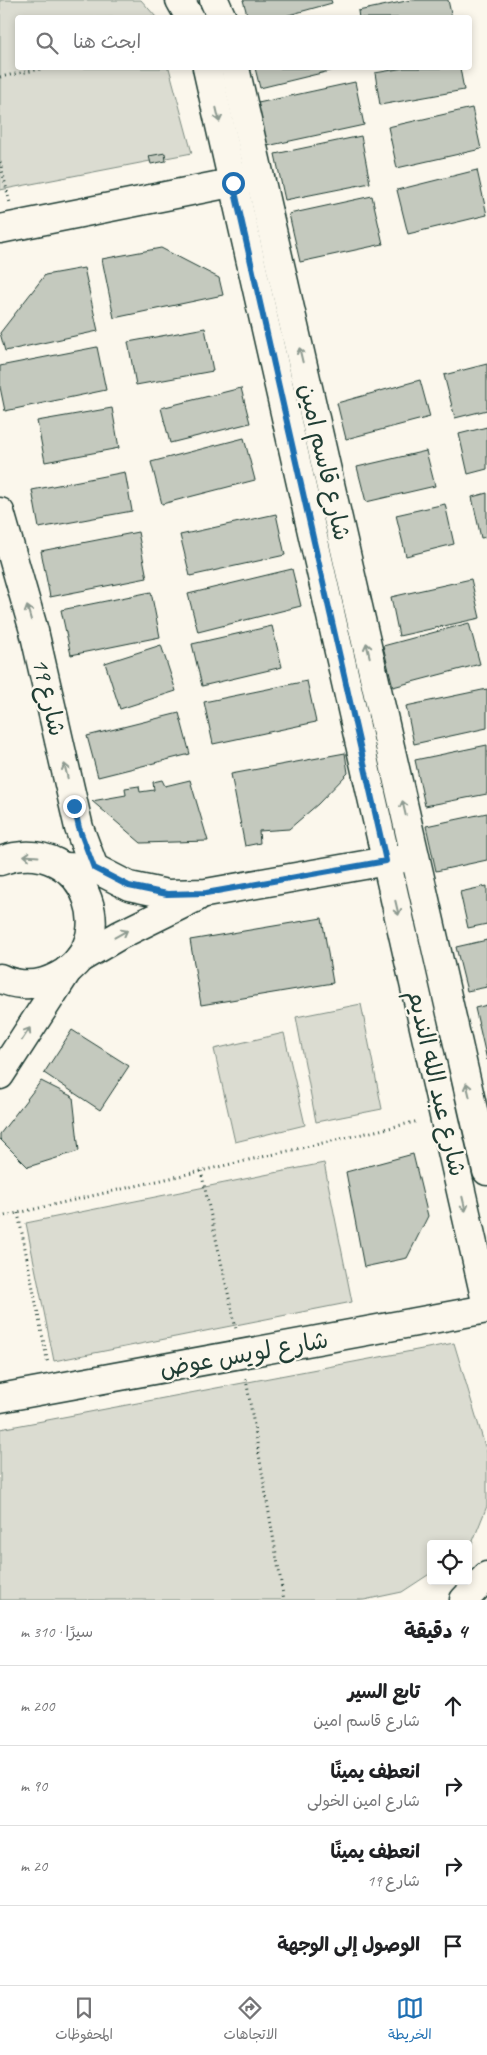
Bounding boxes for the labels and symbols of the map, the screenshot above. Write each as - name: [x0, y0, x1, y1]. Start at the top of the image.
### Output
- one-way arrow: [214, 107, 223, 123]
- route start: [222, 172, 245, 195]
- one-way arrow: [296, 347, 305, 363]
- street label: شارع قاسم امين: [289, 381, 358, 544]
- one-way arrow: [24, 606, 33, 622]
- one-way arrow: [363, 642, 372, 658]
- street label: شارع 19: [24, 655, 73, 739]
- one-way arrow: [61, 764, 70, 780]
- route end: [63, 795, 86, 818]
- one-way arrow: [399, 801, 408, 817]
- one-way arrow: [24, 852, 40, 861]
- one-way arrow: [393, 900, 402, 916]
- one-way arrow: [113, 929, 128, 939]
- street label: شارع عبد الله النديم: [398, 987, 473, 1180]
- one-way arrow: [22, 1028, 32, 1042]
- one-way arrow: [463, 1082, 472, 1098]
- one-way arrow: [460, 1195, 469, 1211]
- street label: شارع لويس عوض: [157, 1324, 331, 1386]

